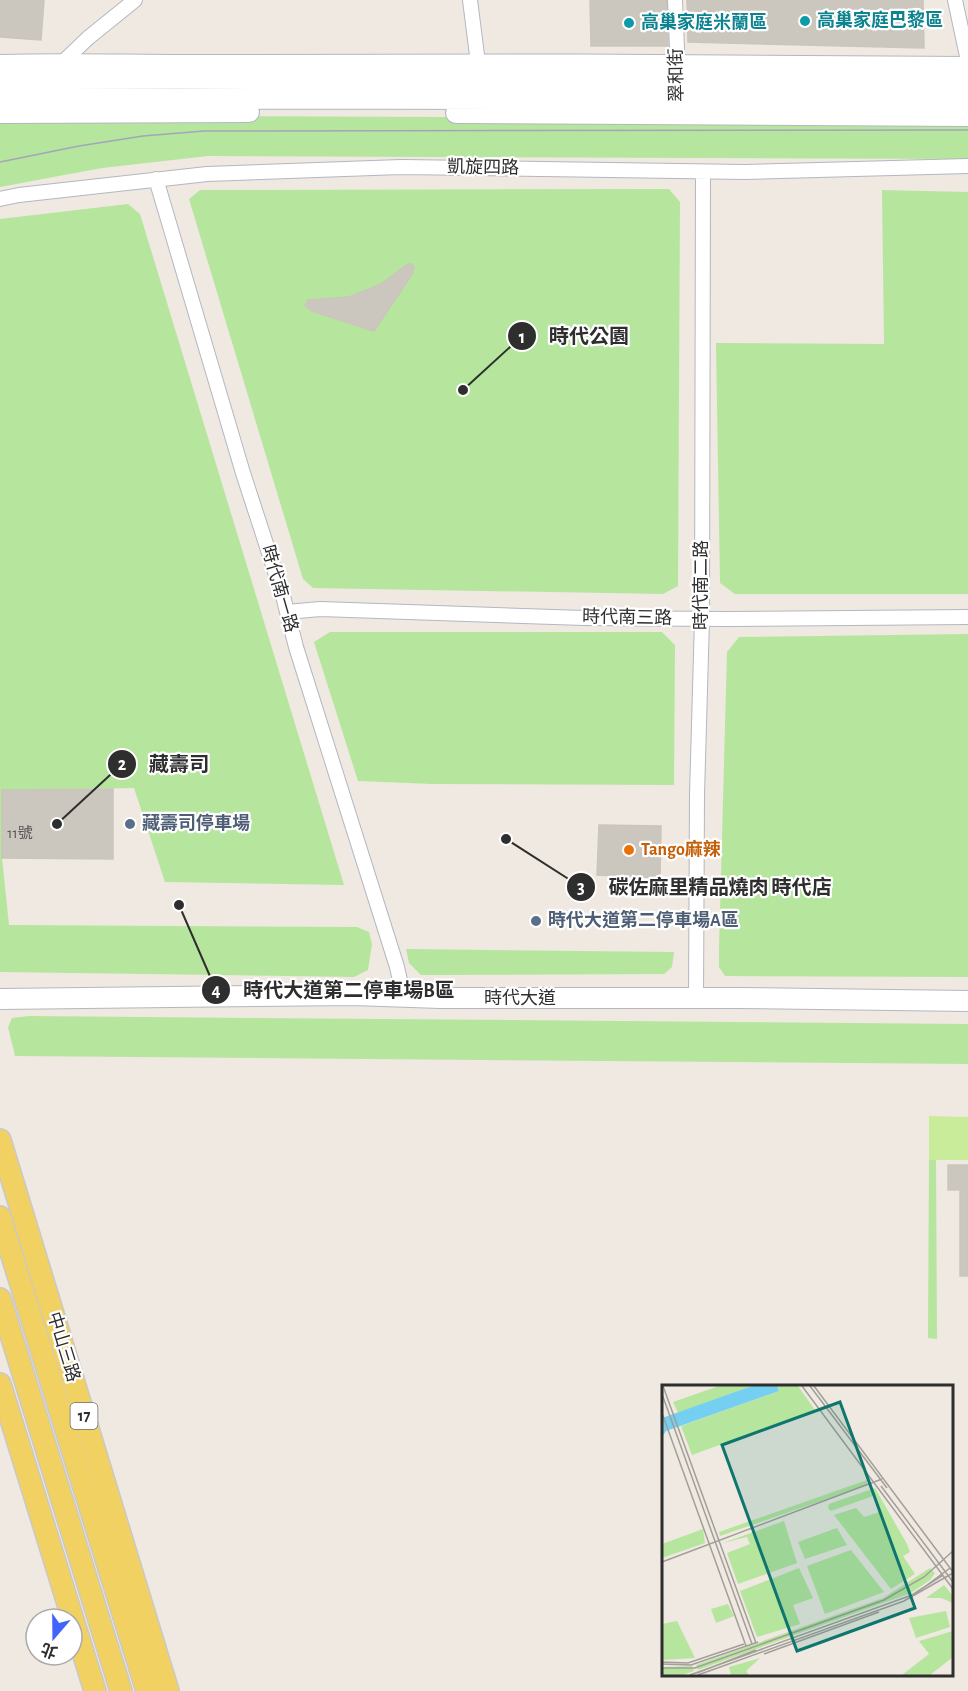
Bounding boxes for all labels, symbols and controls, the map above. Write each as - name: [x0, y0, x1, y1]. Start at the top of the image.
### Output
- place label: 高巢家庭巴黎區: [817, 10, 943, 30]
- place label: 高巢家庭米蘭區: [641, 12, 767, 32]
- marker: 高巢家庭巴黎區: [798, 14, 812, 28]
- marker: 高巢家庭米蘭區: [622, 16, 636, 30]
- street label: 翠和街: [666, 48, 686, 102]
- street label: 凱旋四路: [447, 156, 519, 178]
- callout: 時代公園: [507, 317, 641, 355]
- text: 時代公園: [549, 325, 629, 347]
- text: 1: [519, 329, 525, 347]
- street label: 時代南二路: [691, 540, 711, 630]
- street label: 時代南一路: [258, 543, 302, 635]
- street label: 時代南三路: [582, 606, 672, 628]
- callout: 藏壽司: [107, 745, 221, 783]
- text: 藏壽司: [149, 753, 209, 775]
- text: 2: [118, 756, 127, 774]
- place label: 藏壽司停車場: [142, 813, 250, 833]
- marker: 藏壽司停車場: [123, 817, 137, 831]
- house number: 11號: [7, 825, 33, 841]
- place label: Tango麻辣: [641, 839, 721, 859]
- marker: Tango麻辣: [622, 843, 636, 857]
- callout: 碳佐麻里精品燒肉 時代店: [566, 868, 844, 906]
- text: 碳佐麻里精品燒肉 時代店: [608, 876, 832, 898]
- text: 3: [577, 879, 585, 897]
- place label: 時代大道第二停車場A區: [548, 909, 739, 930]
- marker: 時代大道第二停車場A區: [529, 914, 543, 928]
- callout: 時代大道第二停車場B區: [201, 971, 466, 1009]
- text: 時代大道第二停車場B區: [243, 979, 455, 1001]
- text: 4: [211, 982, 221, 1000]
- street label: 時代大道: [484, 988, 556, 1008]
- street label: 中山三路: [44, 1309, 84, 1384]
- inset map: [662, 1385, 953, 1676]
- road number: 17: [70, 1403, 98, 1429]
- north arrow: [24, 1607, 84, 1667]
- text: 北: [39, 1640, 59, 1661]

